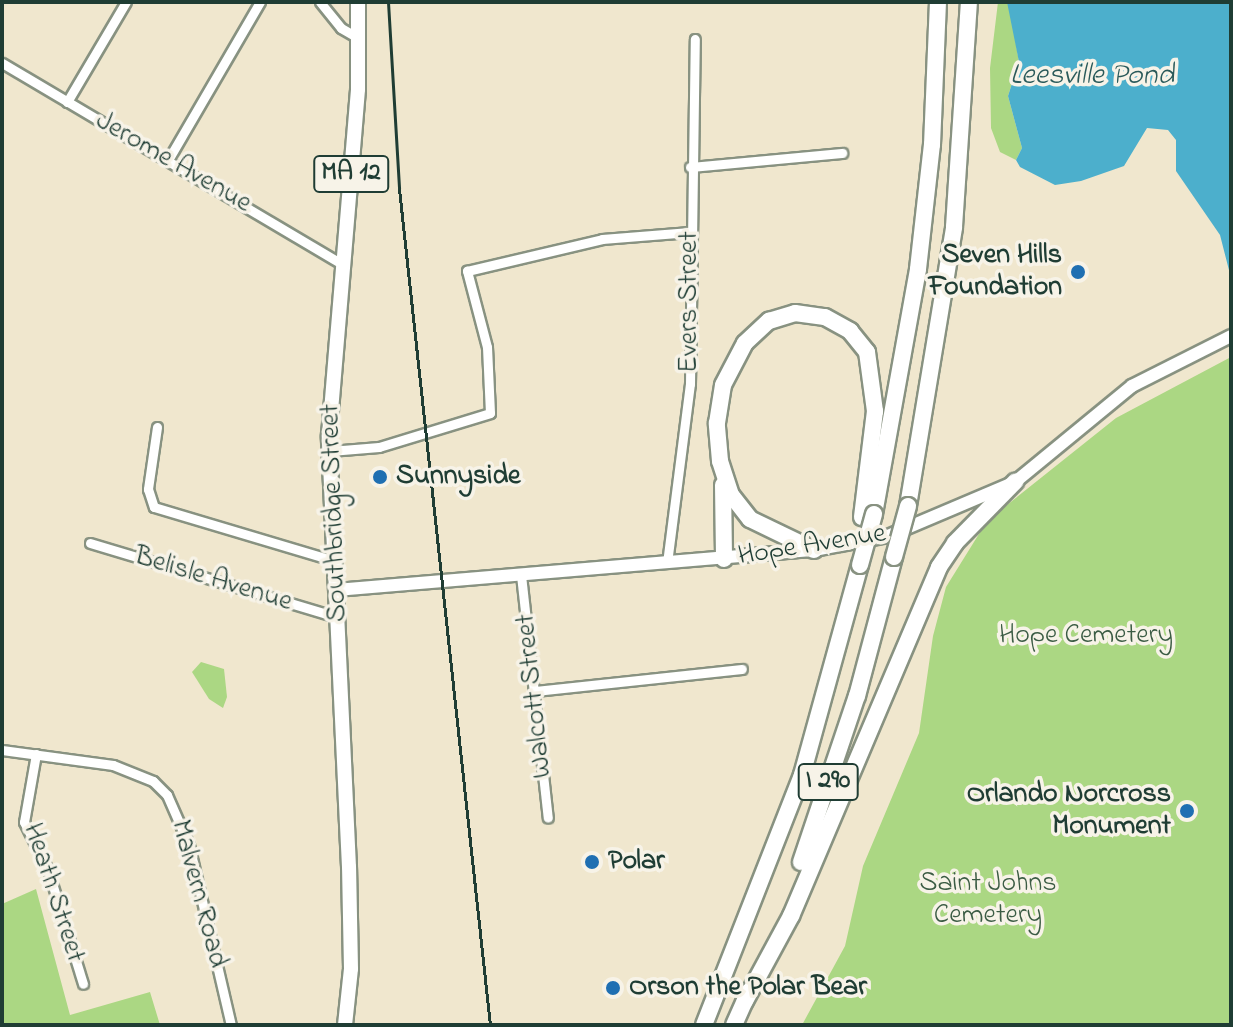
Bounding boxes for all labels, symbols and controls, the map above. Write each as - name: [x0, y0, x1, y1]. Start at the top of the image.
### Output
- water label: Leesville Pond: [1010, 58, 1174, 94]
- street label: Jerome Avenue: [89, 105, 257, 221]
- road number: MA 12: [313, 152, 389, 196]
- street label: Evers Street: [673, 231, 707, 373]
- place label: Seven Hills Foundation: [928, 239, 1062, 305]
- marker: Seven Hills Foundation: [1069, 263, 1087, 281]
- street label: Southbridge Street: [314, 403, 356, 623]
- place label: Sunnyside: [396, 460, 521, 494]
- marker: Sunnyside: [371, 468, 389, 486]
- street label: Hope Avenue: [736, 518, 888, 574]
- street label: Belisle Avenue: [130, 540, 296, 620]
- street label: Walcott Street: [510, 612, 560, 780]
- park label: Hope Cemetery: [999, 619, 1173, 653]
- road number: I 290: [796, 760, 860, 804]
- place label: Orlando Norcross Monument: [967, 778, 1171, 844]
- marker: Orlando Norcross Monument: [1178, 802, 1196, 820]
- street label: Malvern Road: [162, 817, 234, 971]
- street label: Heath Street: [15, 819, 91, 967]
- place label: Polar: [608, 845, 665, 879]
- marker: Polar: [583, 853, 601, 871]
- park label: Saint Johns Cemetery: [919, 867, 1057, 933]
- place label: Orson the Polar Bear: [629, 971, 867, 1005]
- marker: Orson the Polar Bear: [604, 979, 622, 997]

